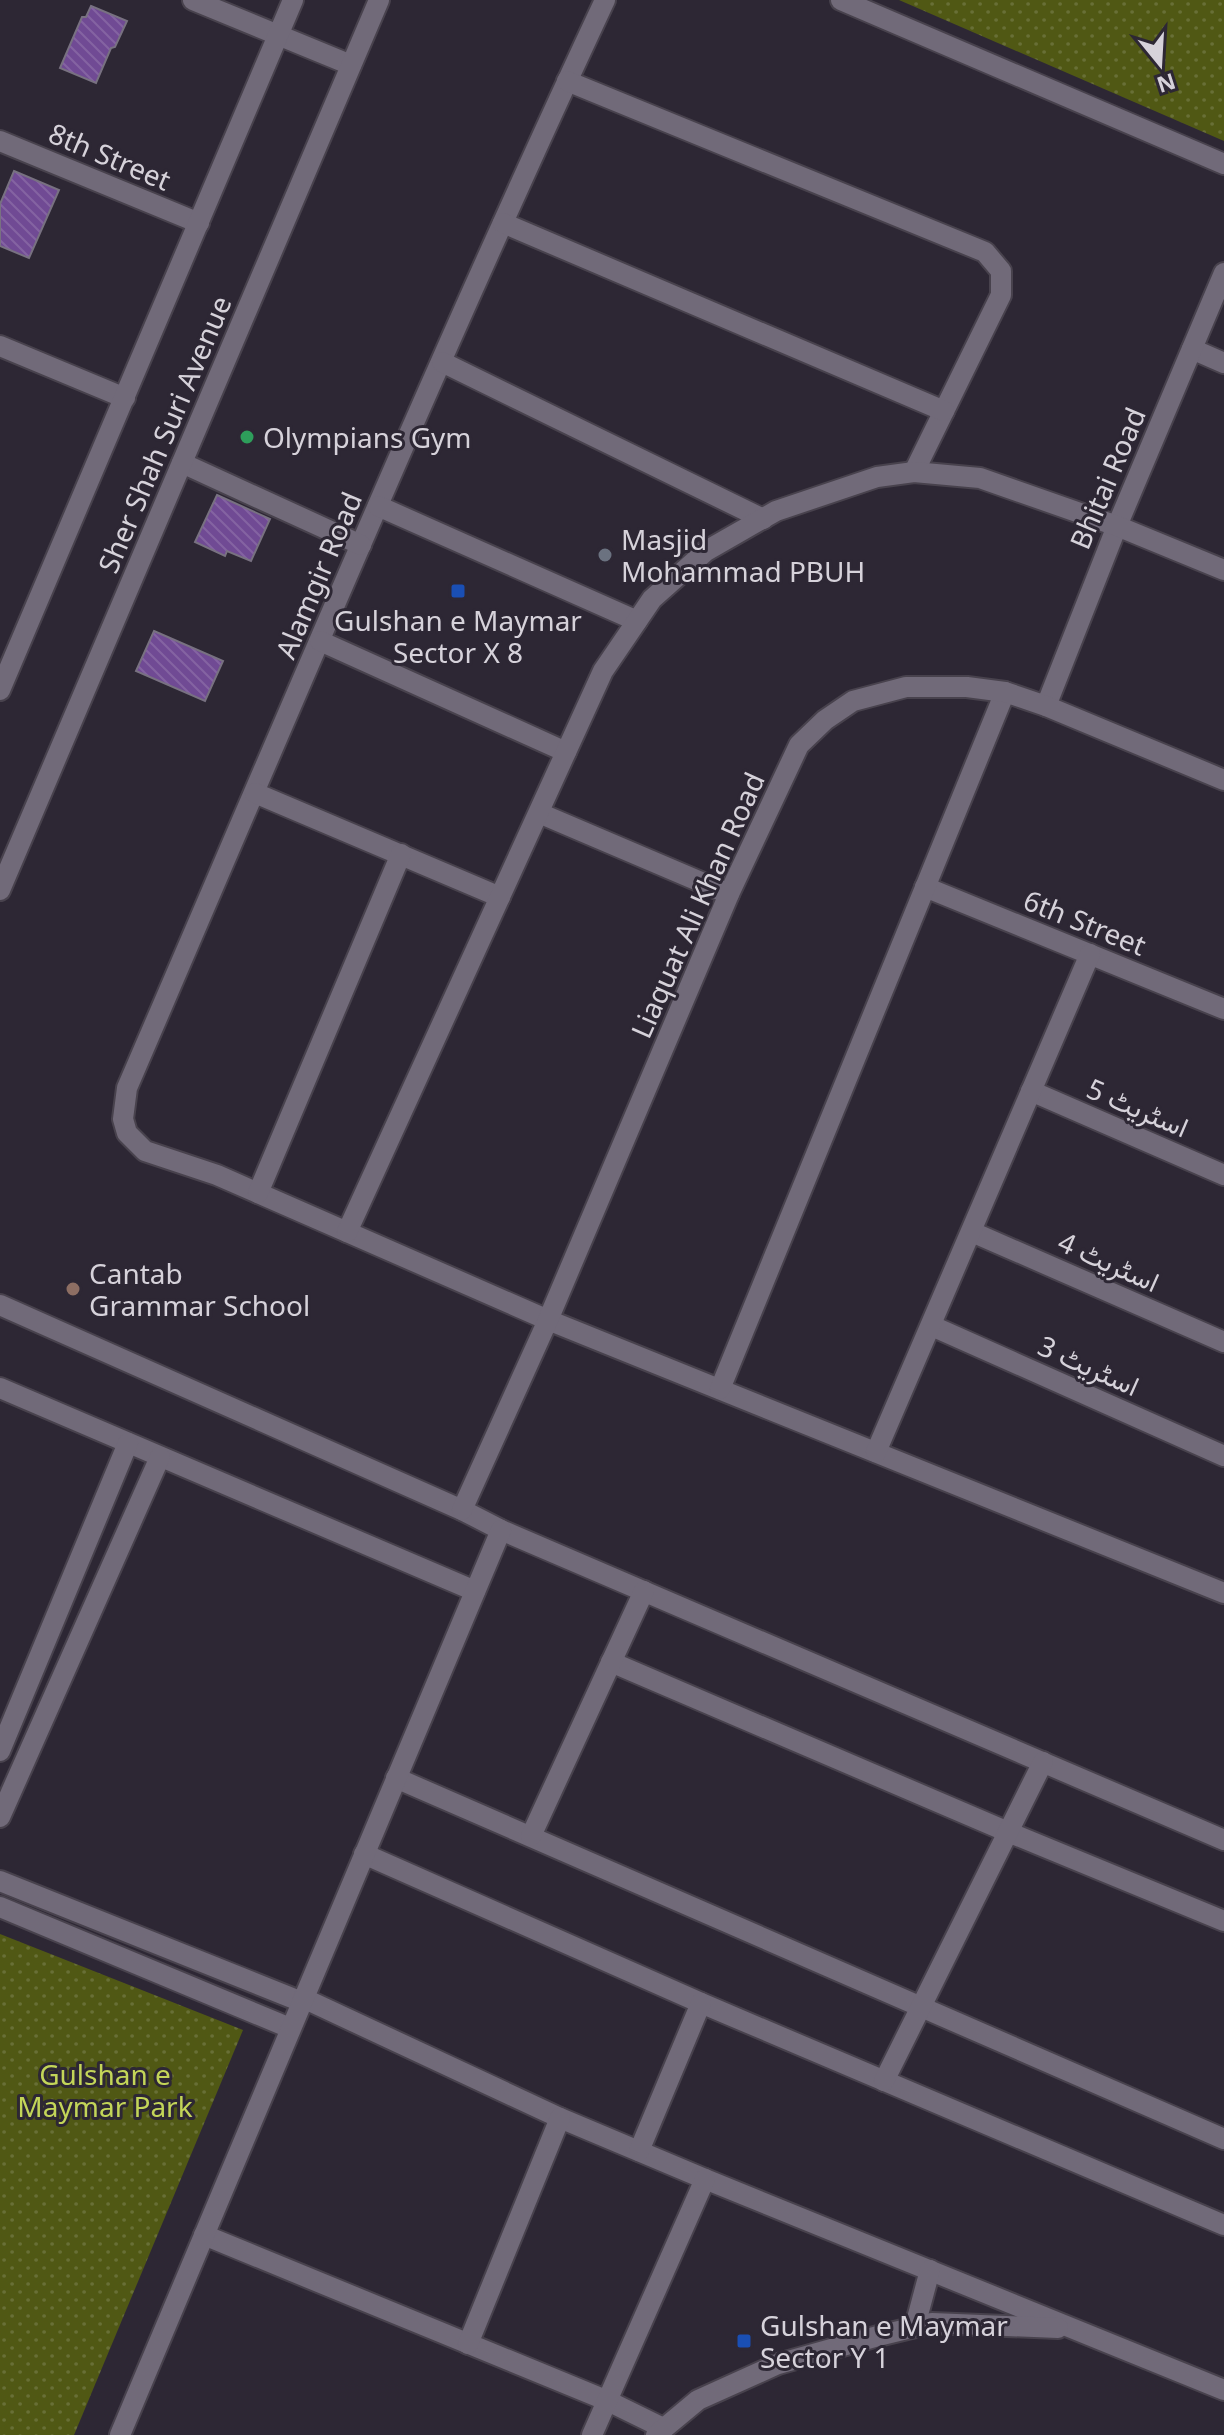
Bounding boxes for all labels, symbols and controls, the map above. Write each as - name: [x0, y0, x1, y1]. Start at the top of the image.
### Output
- north arrow: [1120, 24, 1200, 104]
- text: N: [1153, 67, 1180, 101]
- street label: 8th Street: [43, 113, 177, 199]
- street label: Sher Shah Suri Avenue: [88, 290, 240, 578]
- street label: Bhitai Road: [1060, 401, 1154, 555]
- place label: Olympians Gym: [263, 418, 472, 456]
- marker: Olympians Gym: [238, 428, 256, 446]
- street label: Alamgir Road: [266, 486, 370, 664]
- place label: Masjid Mohammad PBUH: [621, 520, 865, 590]
- marker: Masjid Mohammad PBUH: [596, 546, 614, 564]
- marker: Gulshan e Maymar Sector X 8: [449, 582, 467, 600]
- place label: Gulshan e Maymar Sector X 8: [334, 601, 582, 671]
- street label: Liaquat Ali Khan Road: [621, 766, 773, 1044]
- street label: 6th Street: [1018, 880, 1152, 964]
- street label: اسٹریٹ 5: [1081, 1069, 1195, 1145]
- street label: اسٹریٹ 4: [1052, 1222, 1166, 1300]
- place label: Cantab Grammar School: [89, 1254, 310, 1324]
- marker: Cantab Grammar School: [64, 1280, 82, 1298]
- street label: اسٹریٹ 3: [1032, 1326, 1146, 1404]
- park label: Gulshan e Maymar Park: [17, 2055, 193, 2125]
- place label: Gulshan e Maymar Sector Y 1: [760, 2306, 1008, 2376]
- marker: Gulshan e Maymar Sector Y 1: [735, 2332, 753, 2350]

